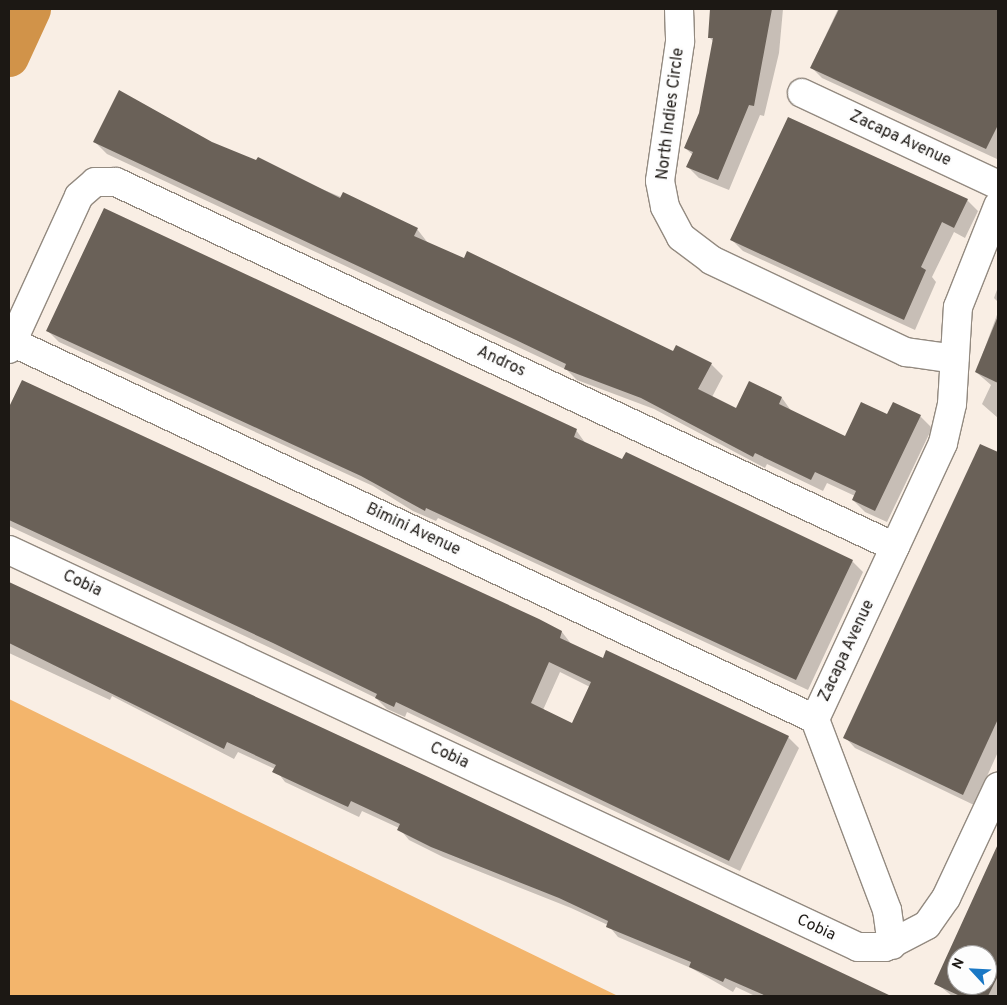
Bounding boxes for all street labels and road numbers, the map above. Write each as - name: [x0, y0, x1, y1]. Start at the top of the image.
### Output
- street label: North Indies Circle: [653, 47, 689, 181]
- street label: Zacapa Avenue: [846, 107, 954, 171]
- street label: Andros: [474, 342, 528, 382]
- street label: Bimini Avenue: [362, 500, 464, 560]
- street label: Cobia: [59, 567, 105, 601]
- street label: Zacapa Avenue: [815, 597, 879, 705]
- street label: Cobia: [426, 739, 472, 773]
- street label: Cobia: [793, 911, 839, 945]

